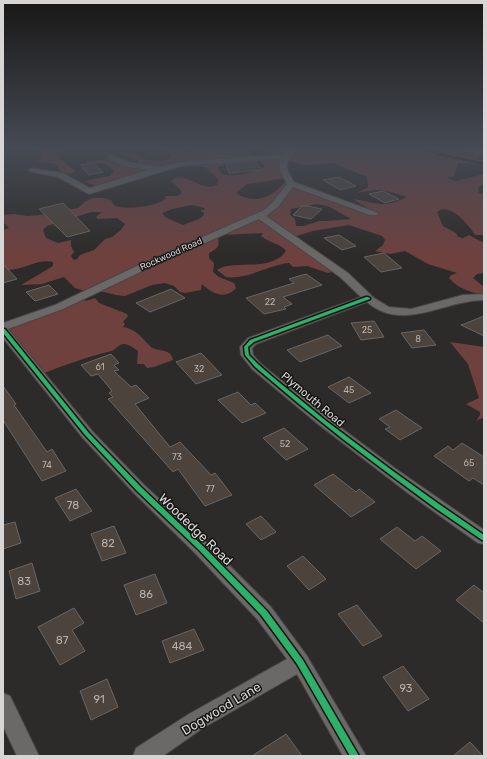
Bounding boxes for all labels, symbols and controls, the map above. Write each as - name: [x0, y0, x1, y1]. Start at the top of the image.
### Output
- street label: Rockwood Road: [138, 236, 204, 272]
- house number: 22: [265, 297, 275, 307]
- house number: 25: [362, 325, 372, 335]
- house number: 8: [415, 334, 421, 344]
- house number: 61: [95, 362, 105, 372]
- house number: 32: [194, 364, 204, 374]
- street label: Plymouth Road: [279, 369, 347, 430]
- house number: 45: [344, 385, 354, 395]
- house number: 52: [280, 439, 290, 449]
- house number: 73: [172, 452, 182, 462]
- house number: 65: [464, 458, 474, 468]
- house number: 74: [42, 460, 52, 470]
- house number: 77: [205, 484, 215, 494]
- street label: Woodedge Road: [155, 490, 236, 569]
- house number: 78: [67, 499, 79, 512]
- house number: 82: [101, 537, 115, 550]
- house number: 83: [17, 575, 31, 588]
- house number: 86: [139, 588, 153, 601]
- house number: 87: [56, 634, 69, 647]
- house number: 484: [172, 640, 192, 653]
- street label: Dogwood Lane: [179, 679, 264, 739]
- house number: 93: [400, 682, 413, 695]
- house number: 91: [93, 693, 105, 706]

